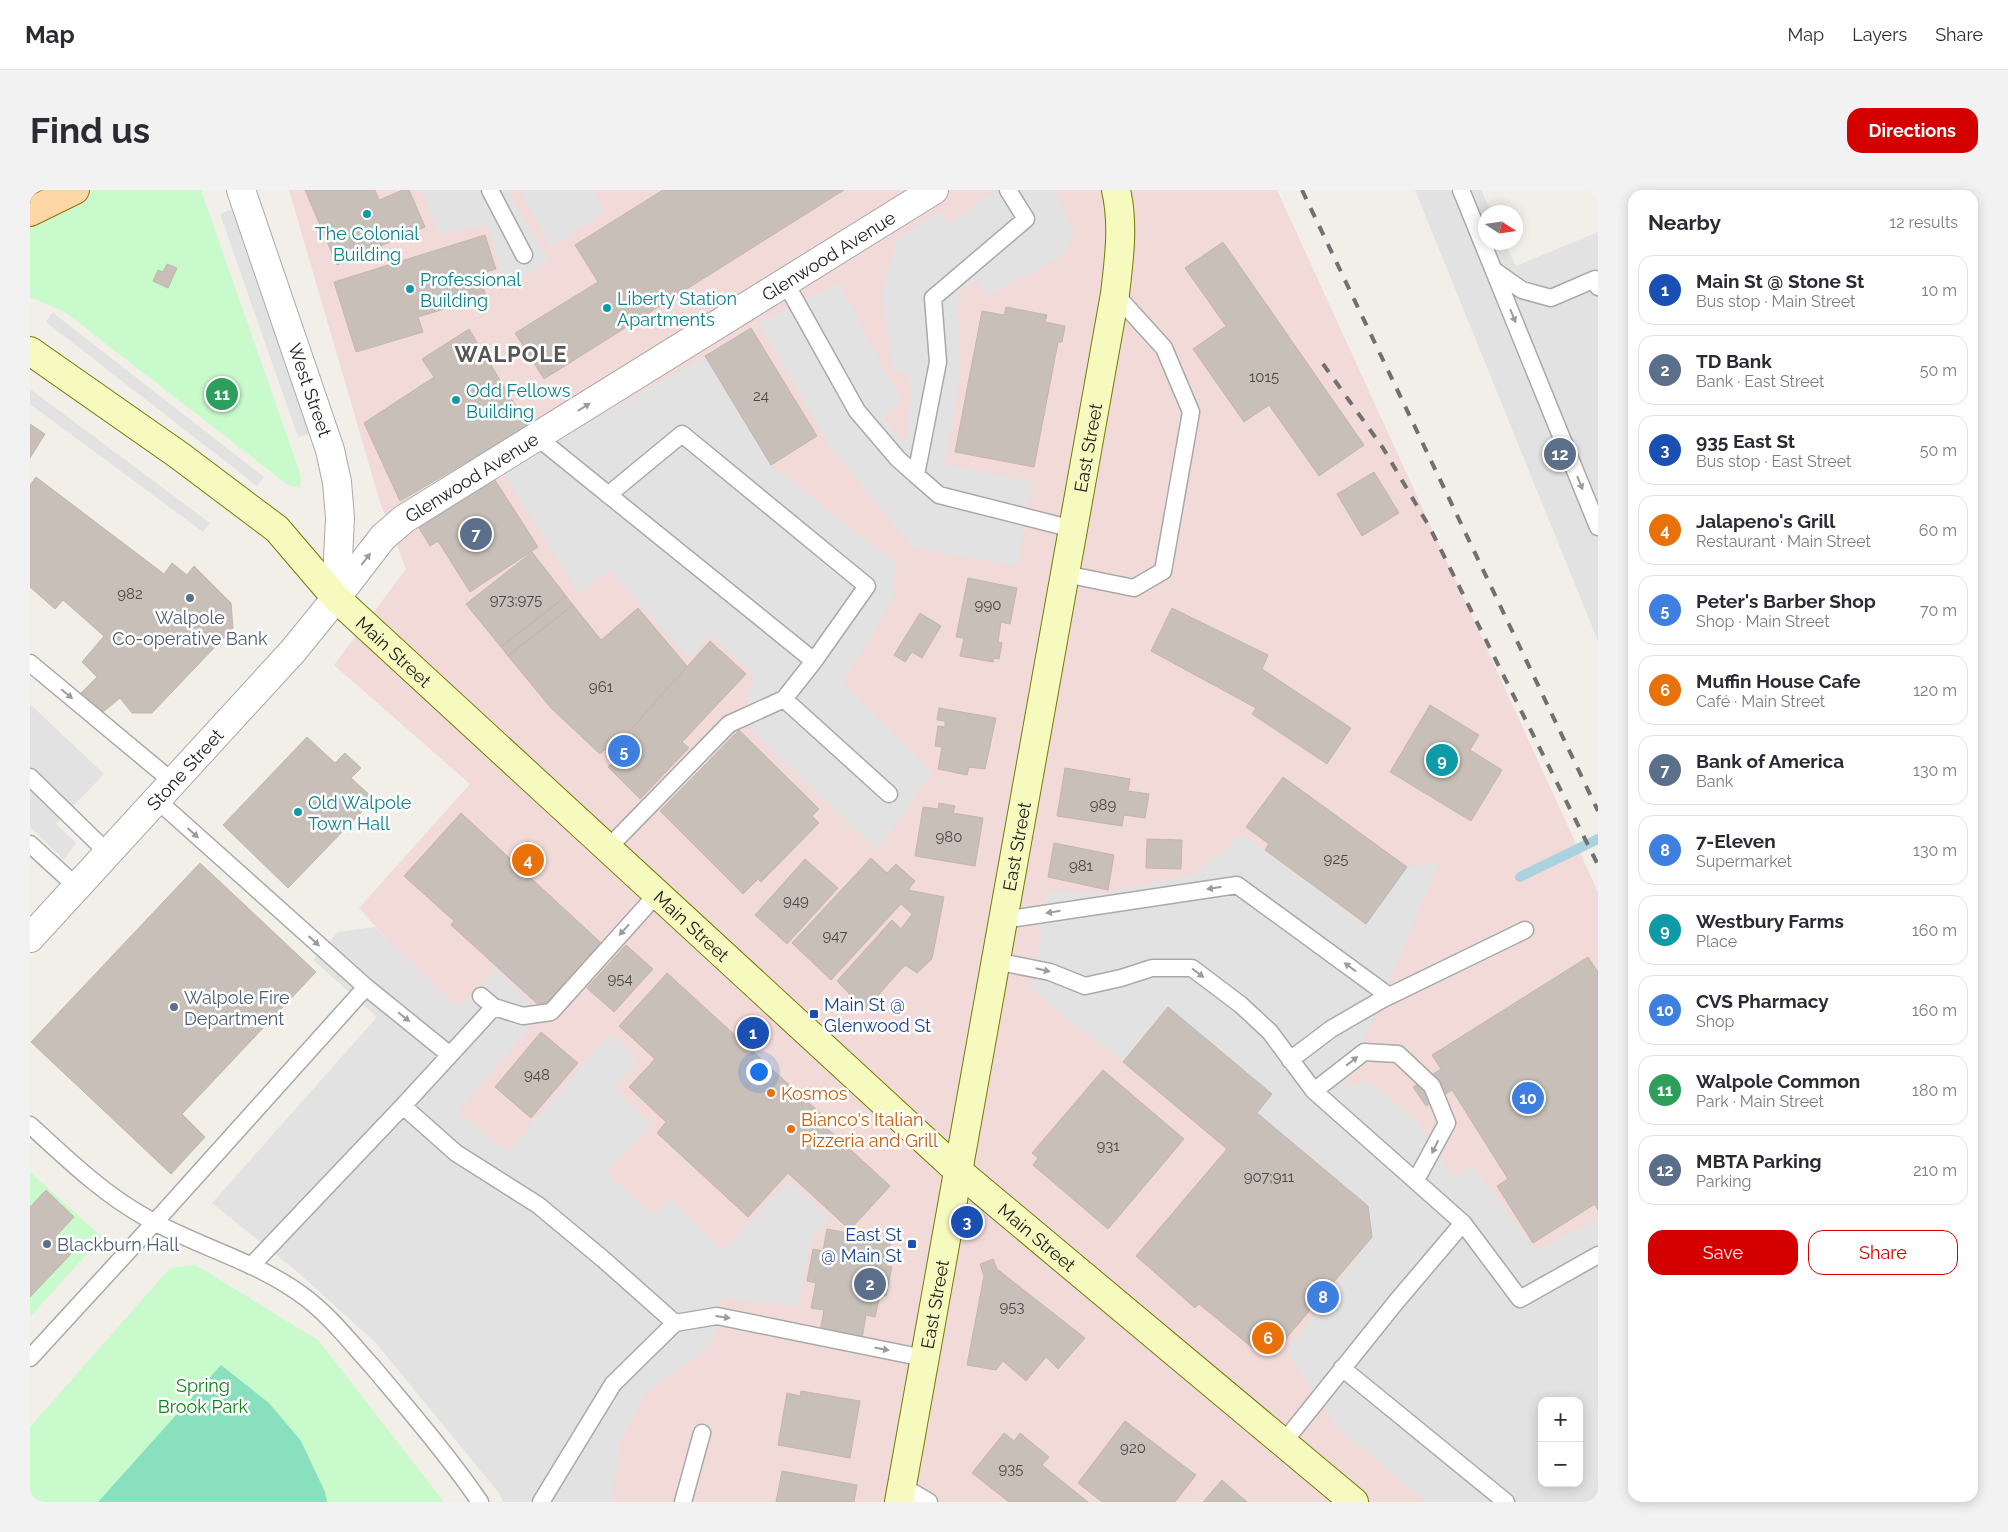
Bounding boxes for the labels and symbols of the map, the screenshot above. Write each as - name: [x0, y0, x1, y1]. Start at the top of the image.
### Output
- north arrow: [1478, 205, 1523, 250]
- street label: Glenwood Avenue: [758, 206, 899, 305]
- marker: The Colonial Building: [361, 208, 373, 220]
- place label: The Colonial Building: [315, 223, 419, 265]
- place label: Professional Building: [420, 269, 521, 311]
- marker: Professional Building: [404, 283, 416, 295]
- place label: Liberty Station Apartments: [617, 288, 737, 330]
- marker: Liberty Station Apartments: [601, 302, 613, 314]
- one-way arrow: [1509, 309, 1517, 324]
- street label: West Street: [284, 341, 336, 439]
- district label: WALPOLE: [455, 341, 567, 367]
- house number: 1015: [1249, 368, 1279, 386]
- pin: 11: [206, 375, 238, 413]
- place label: Odd Fellows Building: [466, 380, 571, 422]
- house number: 24: [753, 387, 769, 405]
- marker: Odd Fellows Building: [450, 394, 462, 406]
- street label: East Street: [1069, 402, 1106, 494]
- one-way arrow: [577, 403, 591, 412]
- street label: Glenwood Avenue: [401, 428, 542, 526]
- pin: 12: [1544, 435, 1576, 473]
- one-way arrow: [1577, 476, 1585, 490]
- pin: 7: [460, 515, 492, 553]
- one-way arrow: [360, 553, 371, 566]
- house number: 982: [117, 585, 143, 603]
- house number: 973;975: [490, 591, 542, 609]
- marker: Walpole Co-operative Bank: [184, 592, 196, 604]
- house number: 990: [975, 596, 1001, 614]
- place label: Walpole Co-operative Bank: [112, 607, 268, 649]
- street label: Main Street: [352, 612, 436, 691]
- house number: 961: [589, 678, 614, 696]
- one-way arrow: [61, 688, 73, 700]
- street label: Stone Street: [142, 724, 227, 814]
- pin: 5: [608, 732, 640, 770]
- pin: 9: [1426, 741, 1458, 779]
- place label: Old Walpole Town Hall: [308, 792, 412, 834]
- house number: 989: [1090, 796, 1116, 814]
- street label: East Street: [998, 800, 1034, 893]
- marker: Old Walpole Town Hall: [292, 806, 304, 818]
- one-way arrow: [186, 827, 199, 838]
- house number: 980: [936, 828, 962, 846]
- pin: 4: [512, 841, 544, 879]
- house number: 925: [1324, 850, 1348, 868]
- house number: 981: [1069, 857, 1094, 875]
- one-way arrow: [1206, 885, 1222, 893]
- street label: Main Street: [650, 886, 734, 965]
- house number: 949: [783, 892, 809, 910]
- one-way arrow: [1045, 909, 1061, 917]
- one-way arrow: [618, 924, 630, 936]
- house number: 947: [823, 927, 847, 945]
- one-way arrow: [308, 935, 321, 946]
- one-way arrow: [1343, 962, 1356, 972]
- one-way arrow: [1035, 967, 1051, 975]
- one-way arrow: [1191, 968, 1205, 978]
- house number: 954: [607, 970, 633, 988]
- place label: Walpole Fire Department: [184, 987, 290, 1029]
- place label: Main St @ Glenwood St: [824, 994, 931, 1036]
- marker: Walpole Fire Department: [168, 1001, 180, 1013]
- marker: Main St @ Glenwood St: [808, 1008, 820, 1020]
- one-way arrow: [398, 1012, 411, 1023]
- pin: 1: [737, 1014, 769, 1052]
- one-way arrow: [1345, 1056, 1358, 1067]
- your location: [746, 1059, 772, 1085]
- house number: 948: [524, 1066, 550, 1084]
- pin: 10: [1512, 1079, 1544, 1117]
- place label: Kosmos: [781, 1083, 848, 1104]
- marker: Kosmos: [765, 1087, 777, 1099]
- place label: Bianco's Italian Pizzeria and Grill: [801, 1109, 938, 1151]
- marker: Bianco's Italian Pizzeria and Grill: [785, 1123, 797, 1135]
- house number: 931: [1096, 1137, 1120, 1155]
- one-way arrow: [1431, 1140, 1439, 1154]
- house number: 907;911: [1244, 1168, 1295, 1186]
- street label: Main Street: [994, 1199, 1080, 1275]
- pin: 3: [951, 1203, 983, 1241]
- place label: East St @ Main St: [821, 1224, 902, 1266]
- place label: Blackburn Hall: [57, 1234, 179, 1255]
- marker: Blackburn Hall: [41, 1238, 53, 1250]
- marker: East St @ Main St: [906, 1238, 918, 1250]
- street label: East Street: [916, 1258, 953, 1350]
- pin: 2: [854, 1265, 886, 1303]
- pin: 8: [1307, 1278, 1339, 1316]
- house number: 953: [1000, 1298, 1024, 1316]
- one-way arrow: [715, 1314, 731, 1322]
- pin: 6: [1252, 1319, 1284, 1357]
- one-way arrow: [874, 1346, 890, 1354]
- park label: Spring Brook Park: [158, 1375, 249, 1417]
- house number: 920: [1120, 1439, 1146, 1457]
- house number: 935: [999, 1460, 1023, 1478]

